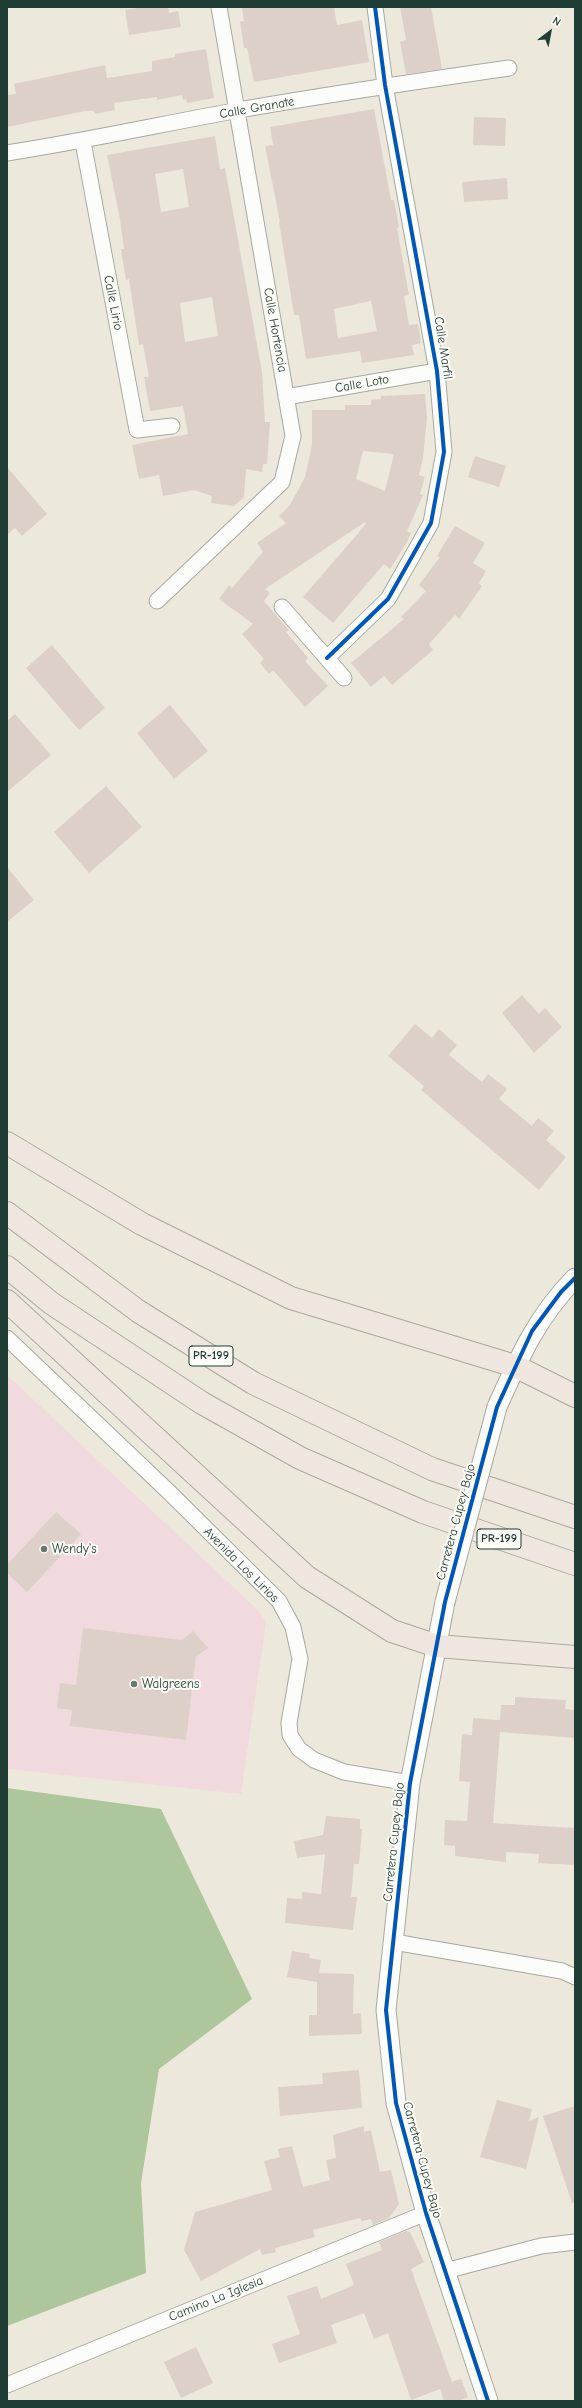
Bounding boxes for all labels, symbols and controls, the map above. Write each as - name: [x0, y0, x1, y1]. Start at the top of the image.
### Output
- north arrow: [530, 12, 570, 52]
- text: N: [550, 14, 563, 29]
- street label: Calle Granate: [218, 94, 296, 122]
- street label: Calle Lirio: [100, 274, 126, 332]
- street label: Calle Hortencia: [260, 286, 290, 374]
- street label: Calle Marfil: [430, 315, 456, 381]
- street label: Calle Loto: [334, 372, 390, 396]
- road number: PR-199: [189, 1346, 233, 1366]
- street label: Carretera Cupey Bajo: [433, 1462, 479, 1582]
- street label: Avenida Los Lirios: [200, 1524, 282, 1606]
- road number: PR-199: [477, 1529, 521, 1549]
- place label: Wendy's: [52, 1541, 97, 1557]
- marker: Wendy's: [39, 1544, 49, 1554]
- place label: Walgreens: [142, 1676, 199, 1692]
- marker: Walgreens: [129, 1679, 139, 1689]
- street label: Carretera Cupey Bajo: [380, 1782, 408, 1902]
- street label: Carretera Cupey Bajo: [399, 2100, 445, 2220]
- street label: Camino La Iglesia: [166, 2273, 266, 2325]

